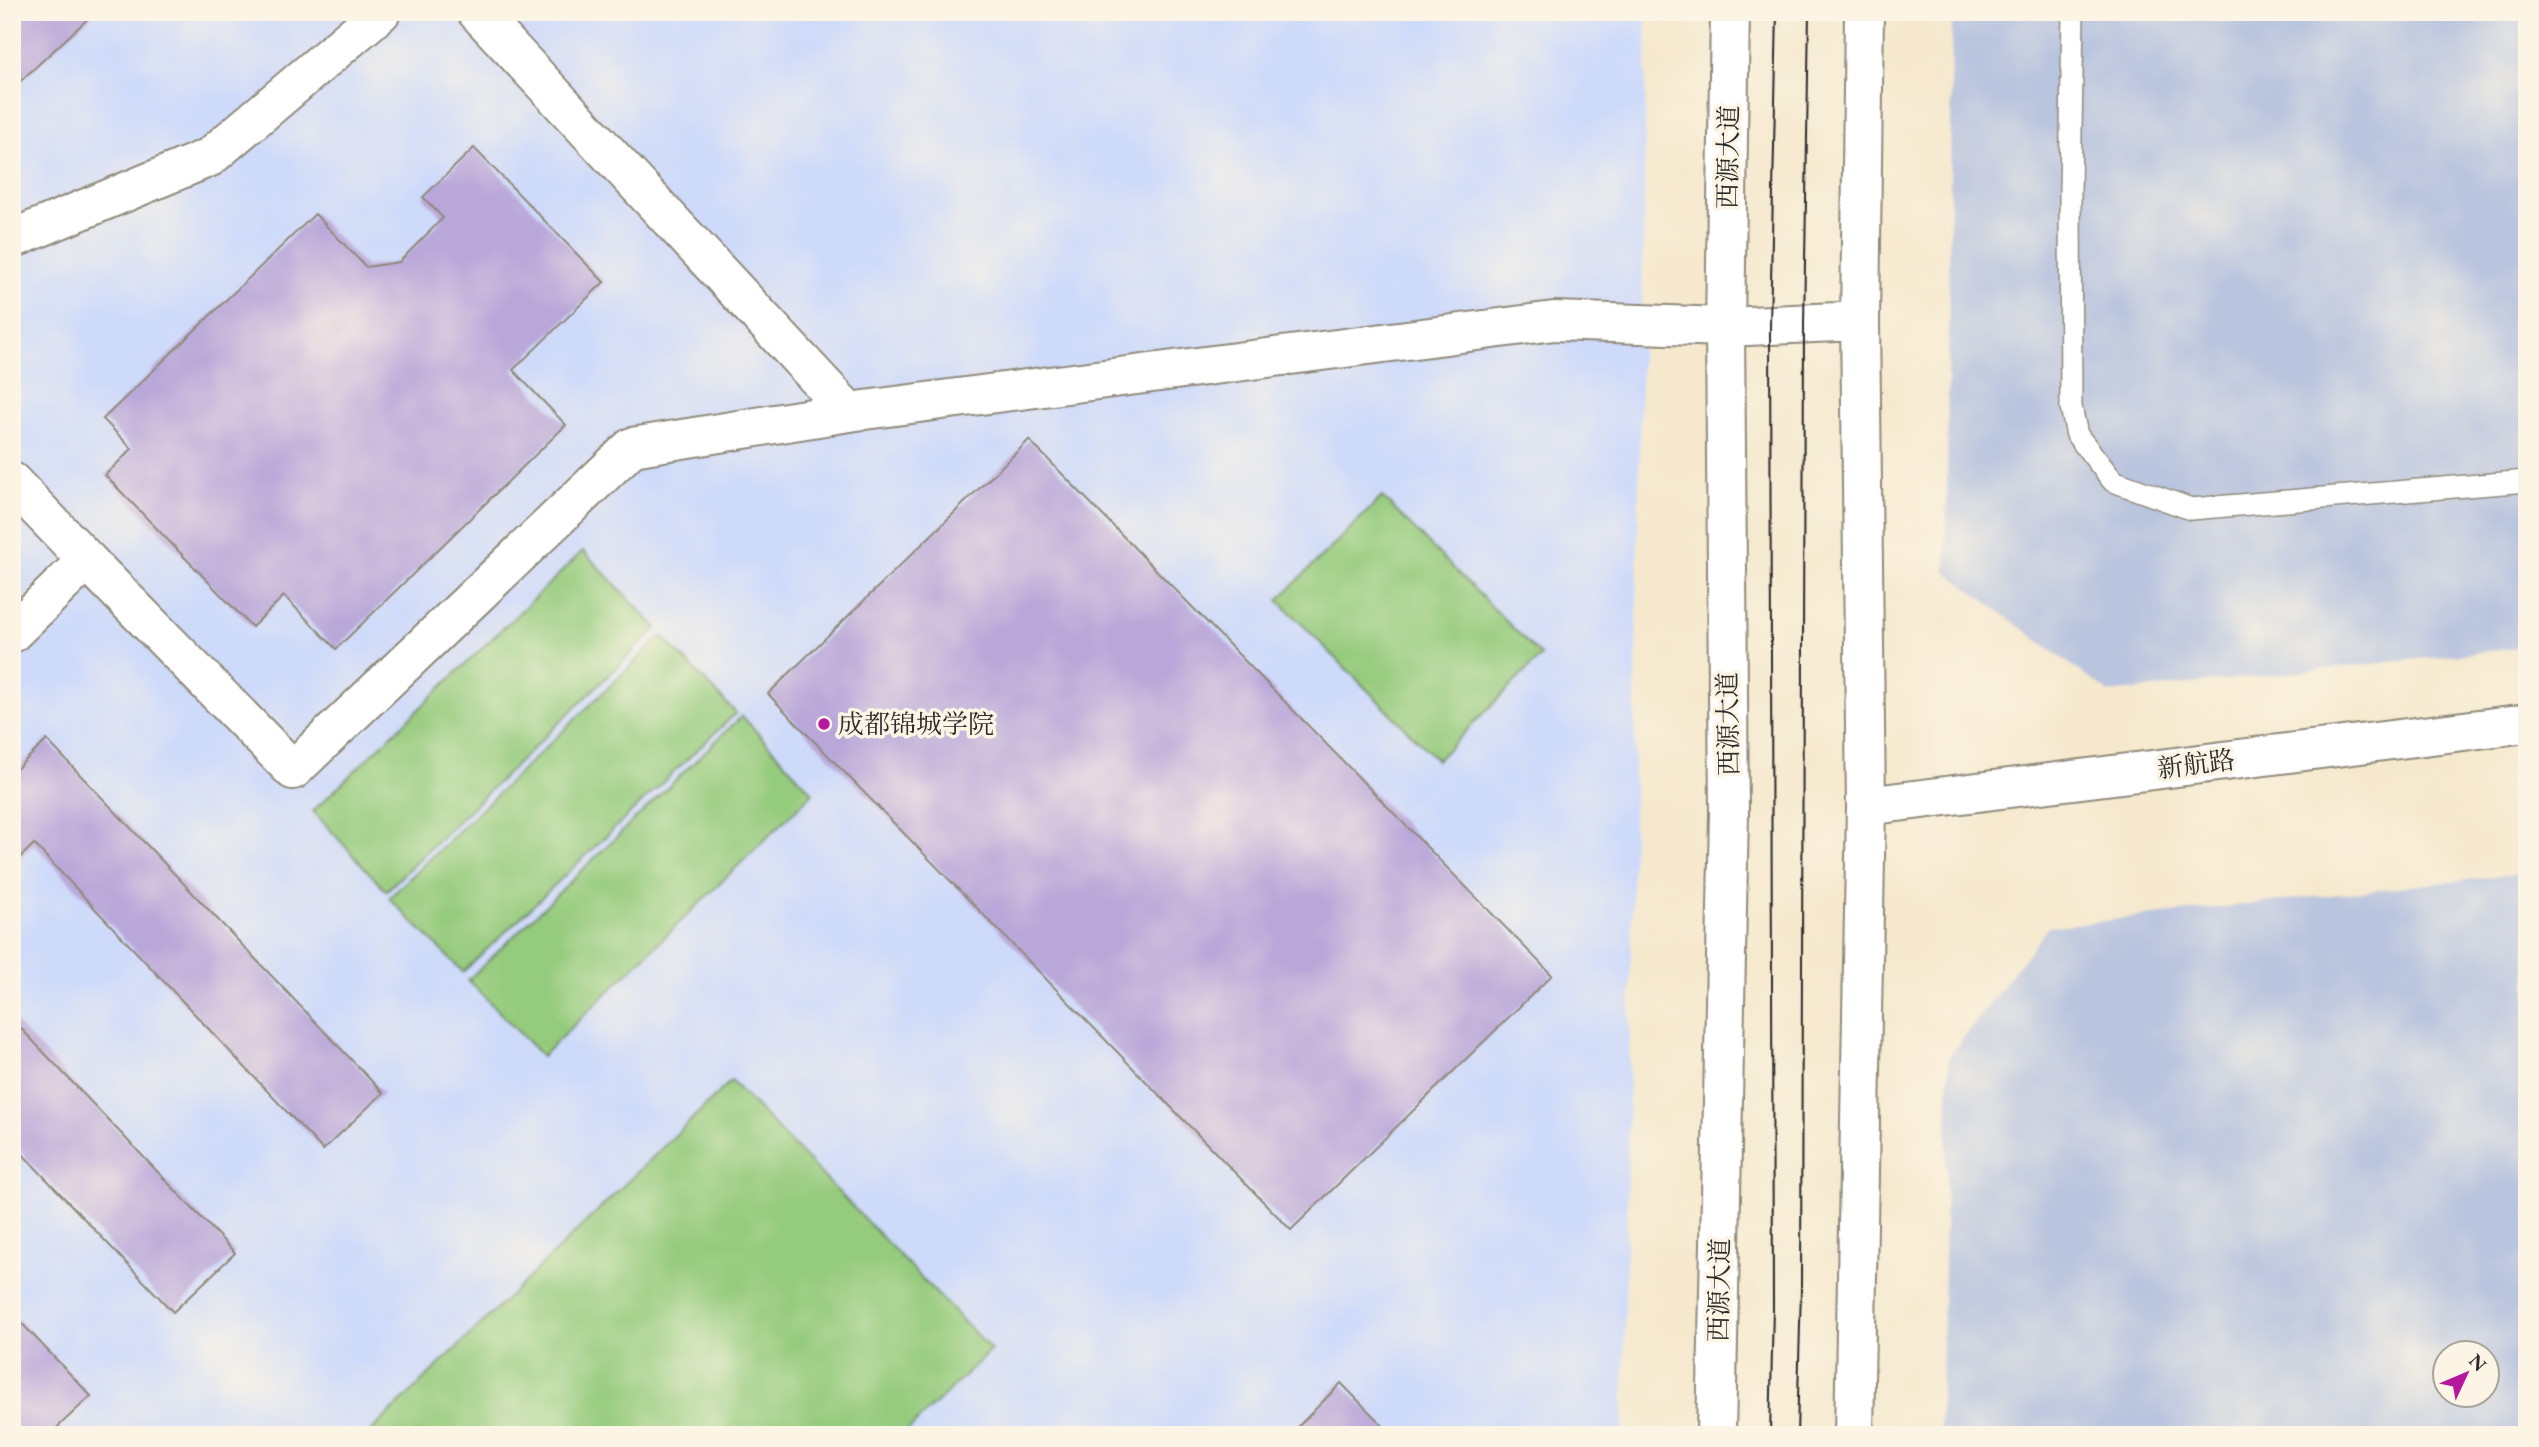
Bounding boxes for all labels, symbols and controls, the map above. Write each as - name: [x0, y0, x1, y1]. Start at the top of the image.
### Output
- street label: 西源大道: [1710, 105, 1746, 209]
- street label: 西源大道: [1710, 672, 1746, 776]
- place label: 成都锦城学院: [838, 707, 994, 741]
- marker: 成都锦城学院: [816, 716, 832, 732]
- street label: 新航路: [2155, 742, 2237, 786]
- street label: 西源大道: [1701, 1238, 1737, 1342]
- north arrow: [2430, 1338, 2500, 1408]
- text: N: [2464, 1348, 2493, 1377]

